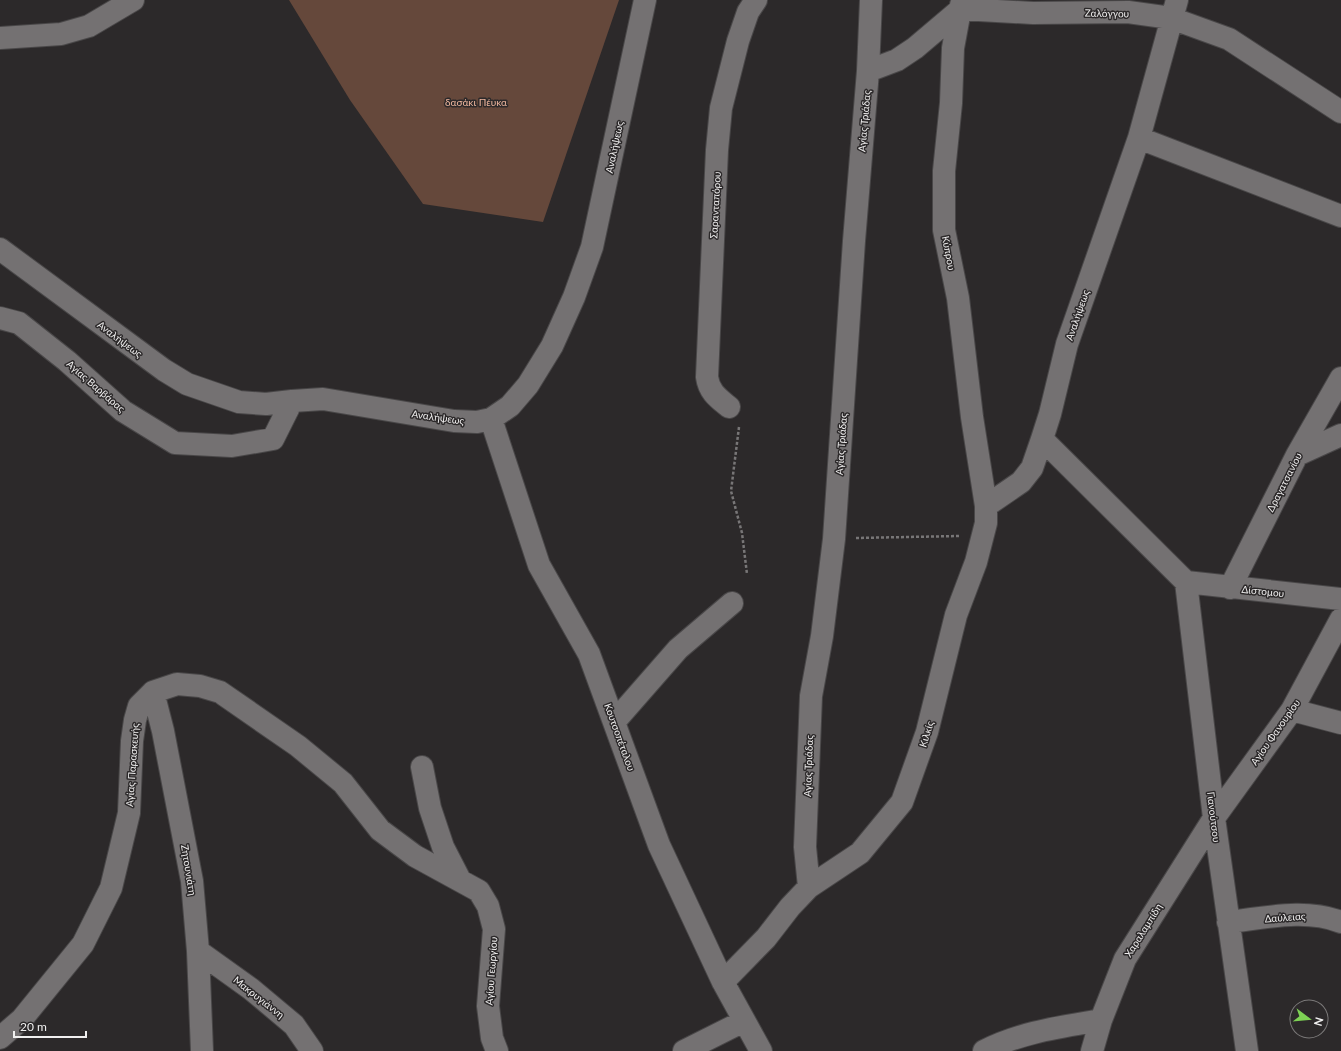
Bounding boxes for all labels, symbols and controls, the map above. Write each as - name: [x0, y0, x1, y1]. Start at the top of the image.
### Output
- street label: Ζαλόγγου: [1085, 7, 1129, 19]
- street label: Αγίας Τριάδας: [855, 89, 873, 152]
- park label: δασάκι Πέυκα: [445, 96, 507, 108]
- street label: Αναλήψεως: [603, 120, 625, 174]
- street label: Σαρανταπόρου: [707, 171, 723, 239]
- street label: Κύπρου: [940, 235, 958, 271]
- street label: Αναλήψεως: [1063, 288, 1091, 342]
- street label: Αναλήψεως: [95, 318, 145, 360]
- street label: Αγίας Βαρβάρας: [65, 358, 128, 415]
- street label: Αναλήψεως: [411, 407, 465, 427]
- street label: Αγίας Τριάδας: [833, 412, 849, 475]
- street label: Δραγατσανίου: [1264, 450, 1304, 514]
- street label: Δίστομου: [1241, 583, 1285, 599]
- street label: Αγίου Φανουρίου: [1248, 697, 1302, 767]
- street label: Κουτσοπέταλου: [602, 702, 638, 772]
- street label: Κιλκίς: [916, 719, 936, 749]
- street label: Αγίας Παρασκευής: [123, 722, 141, 807]
- street label: Αγίας Τριάδας: [801, 734, 815, 797]
- street label: Γιανούτσου: [1205, 791, 1223, 843]
- street label: Ζητουνιάτη: [179, 844, 199, 896]
- street label: Χαραλαμπίδη: [1122, 901, 1164, 959]
- street label: Δαύλειας: [1264, 910, 1306, 924]
- street label: Αγίου Γεωργίου: [483, 936, 499, 1006]
- street label: Μακρυγιάννη: [231, 973, 287, 1021]
- north arrow: [1289, 999, 1329, 1039]
- scale bar: [14, 1013, 86, 1039]
- text: N: [1312, 1016, 1327, 1028]
- text: 20 m: [20, 1019, 47, 1034]

